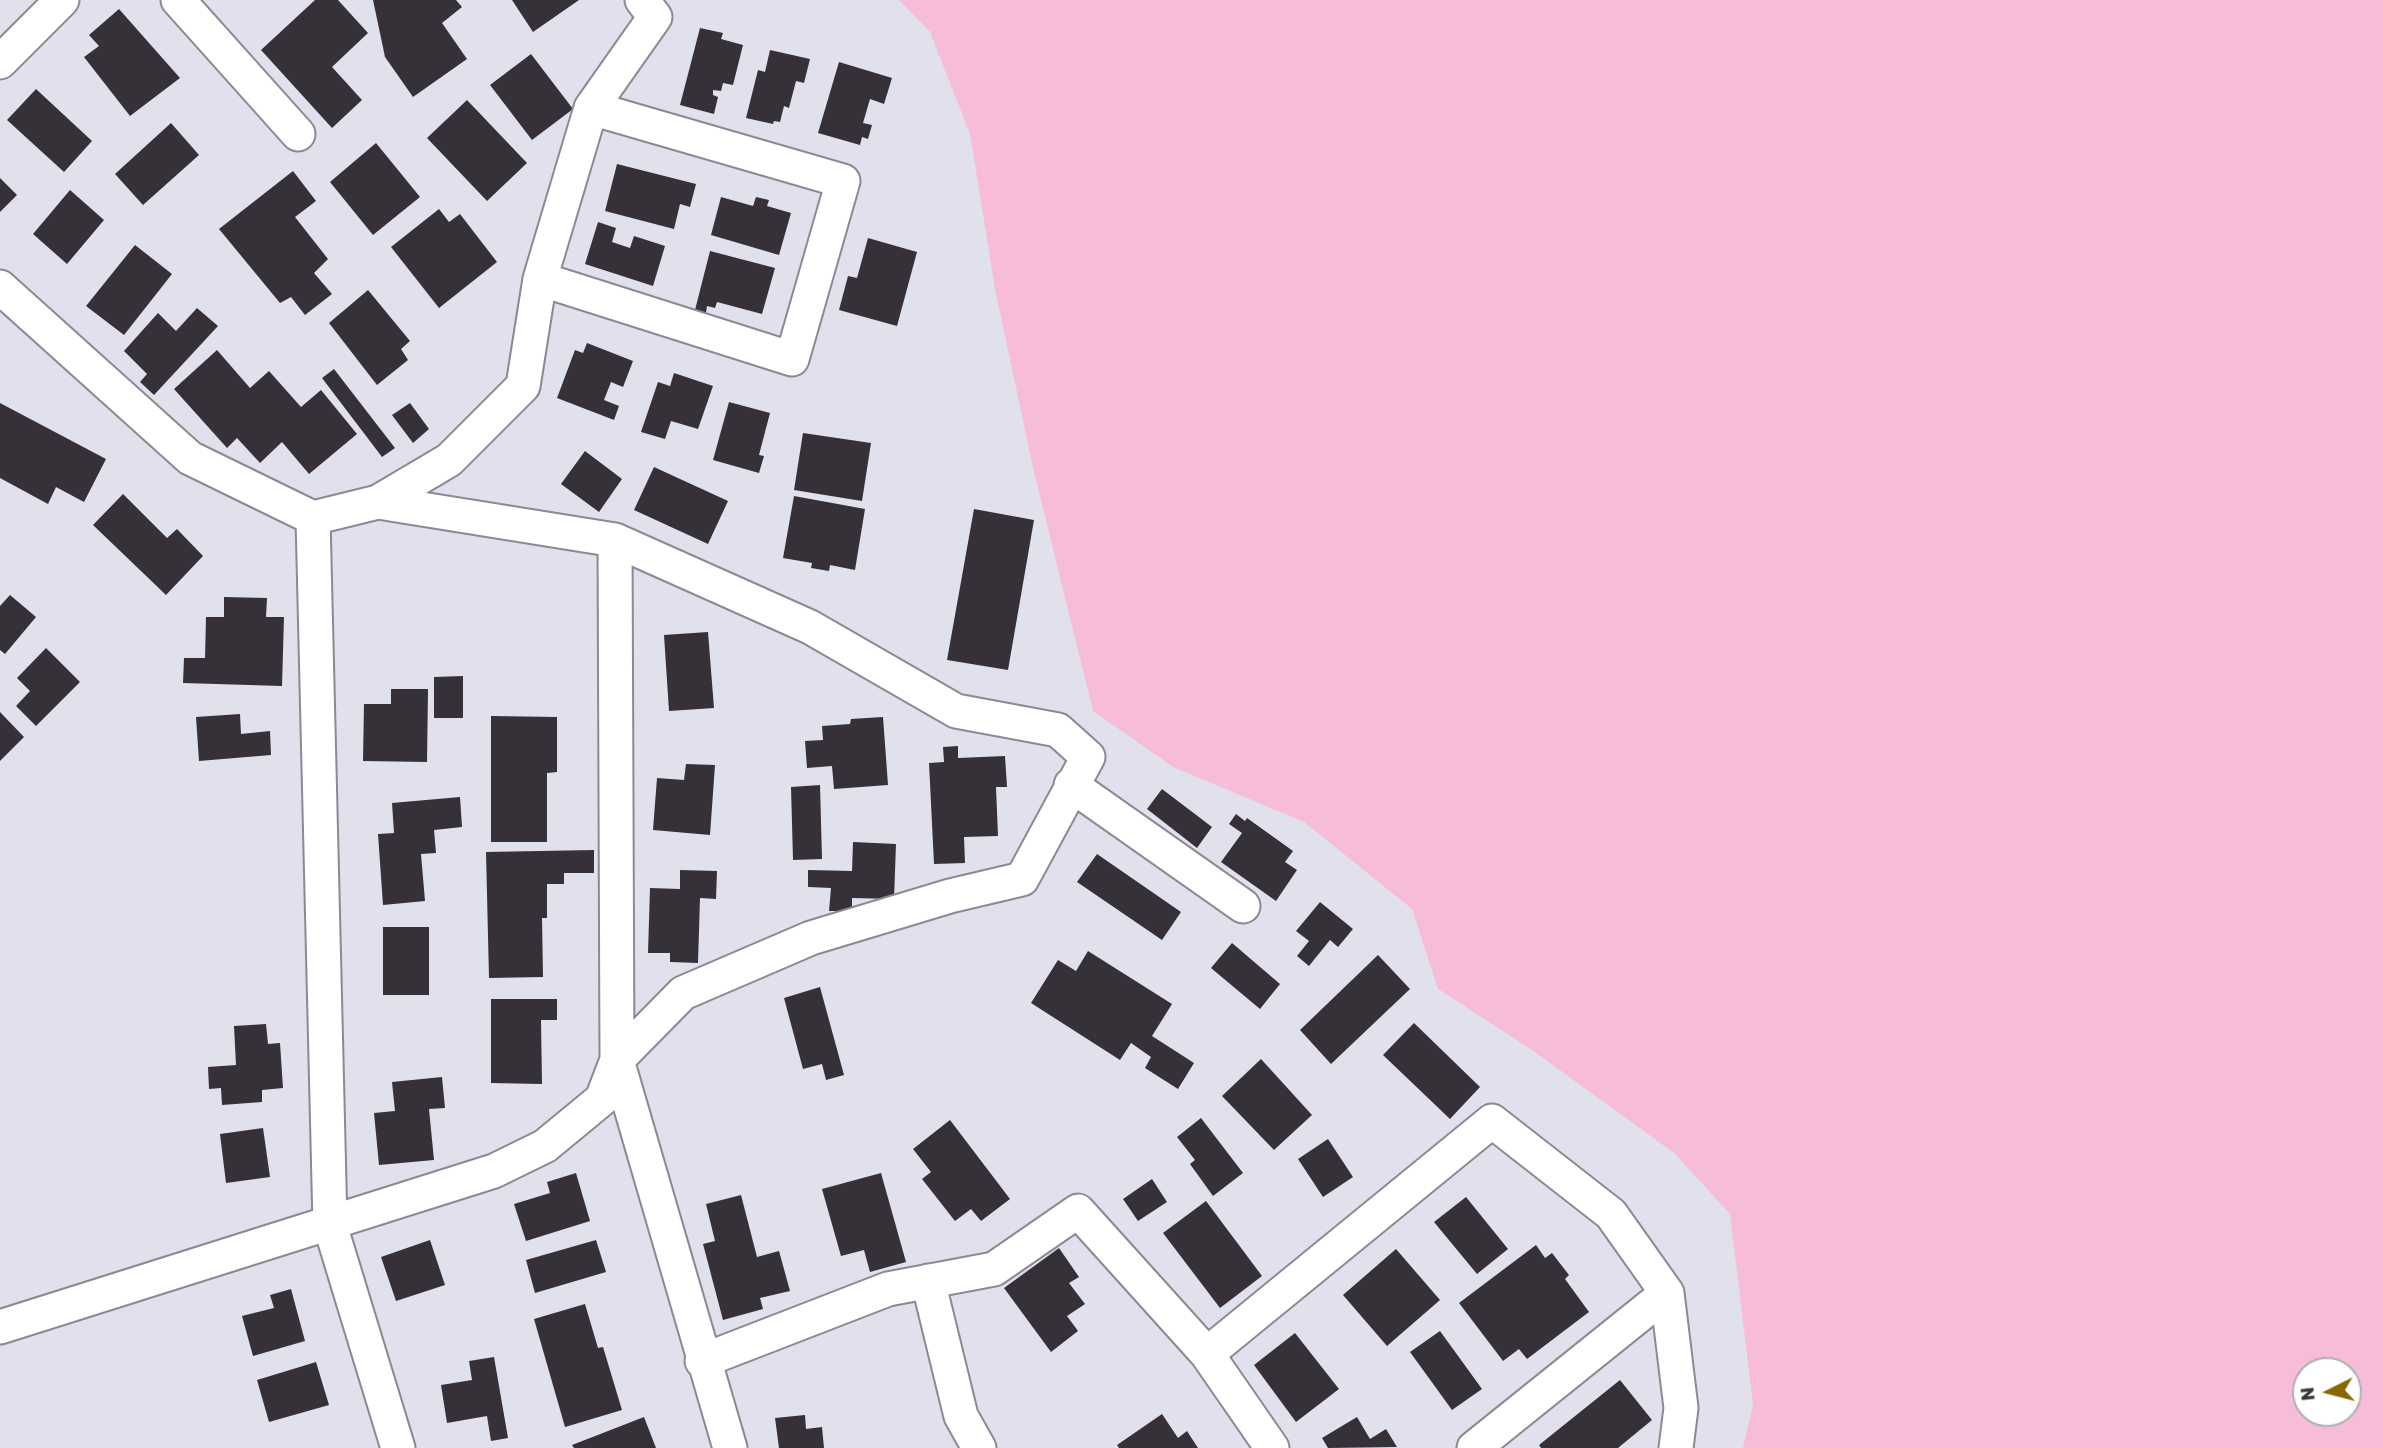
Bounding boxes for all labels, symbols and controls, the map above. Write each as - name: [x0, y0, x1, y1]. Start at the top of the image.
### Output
- north arrow: [2292, 1357, 2362, 1427]
- text: N: [2295, 1386, 2320, 1402]

